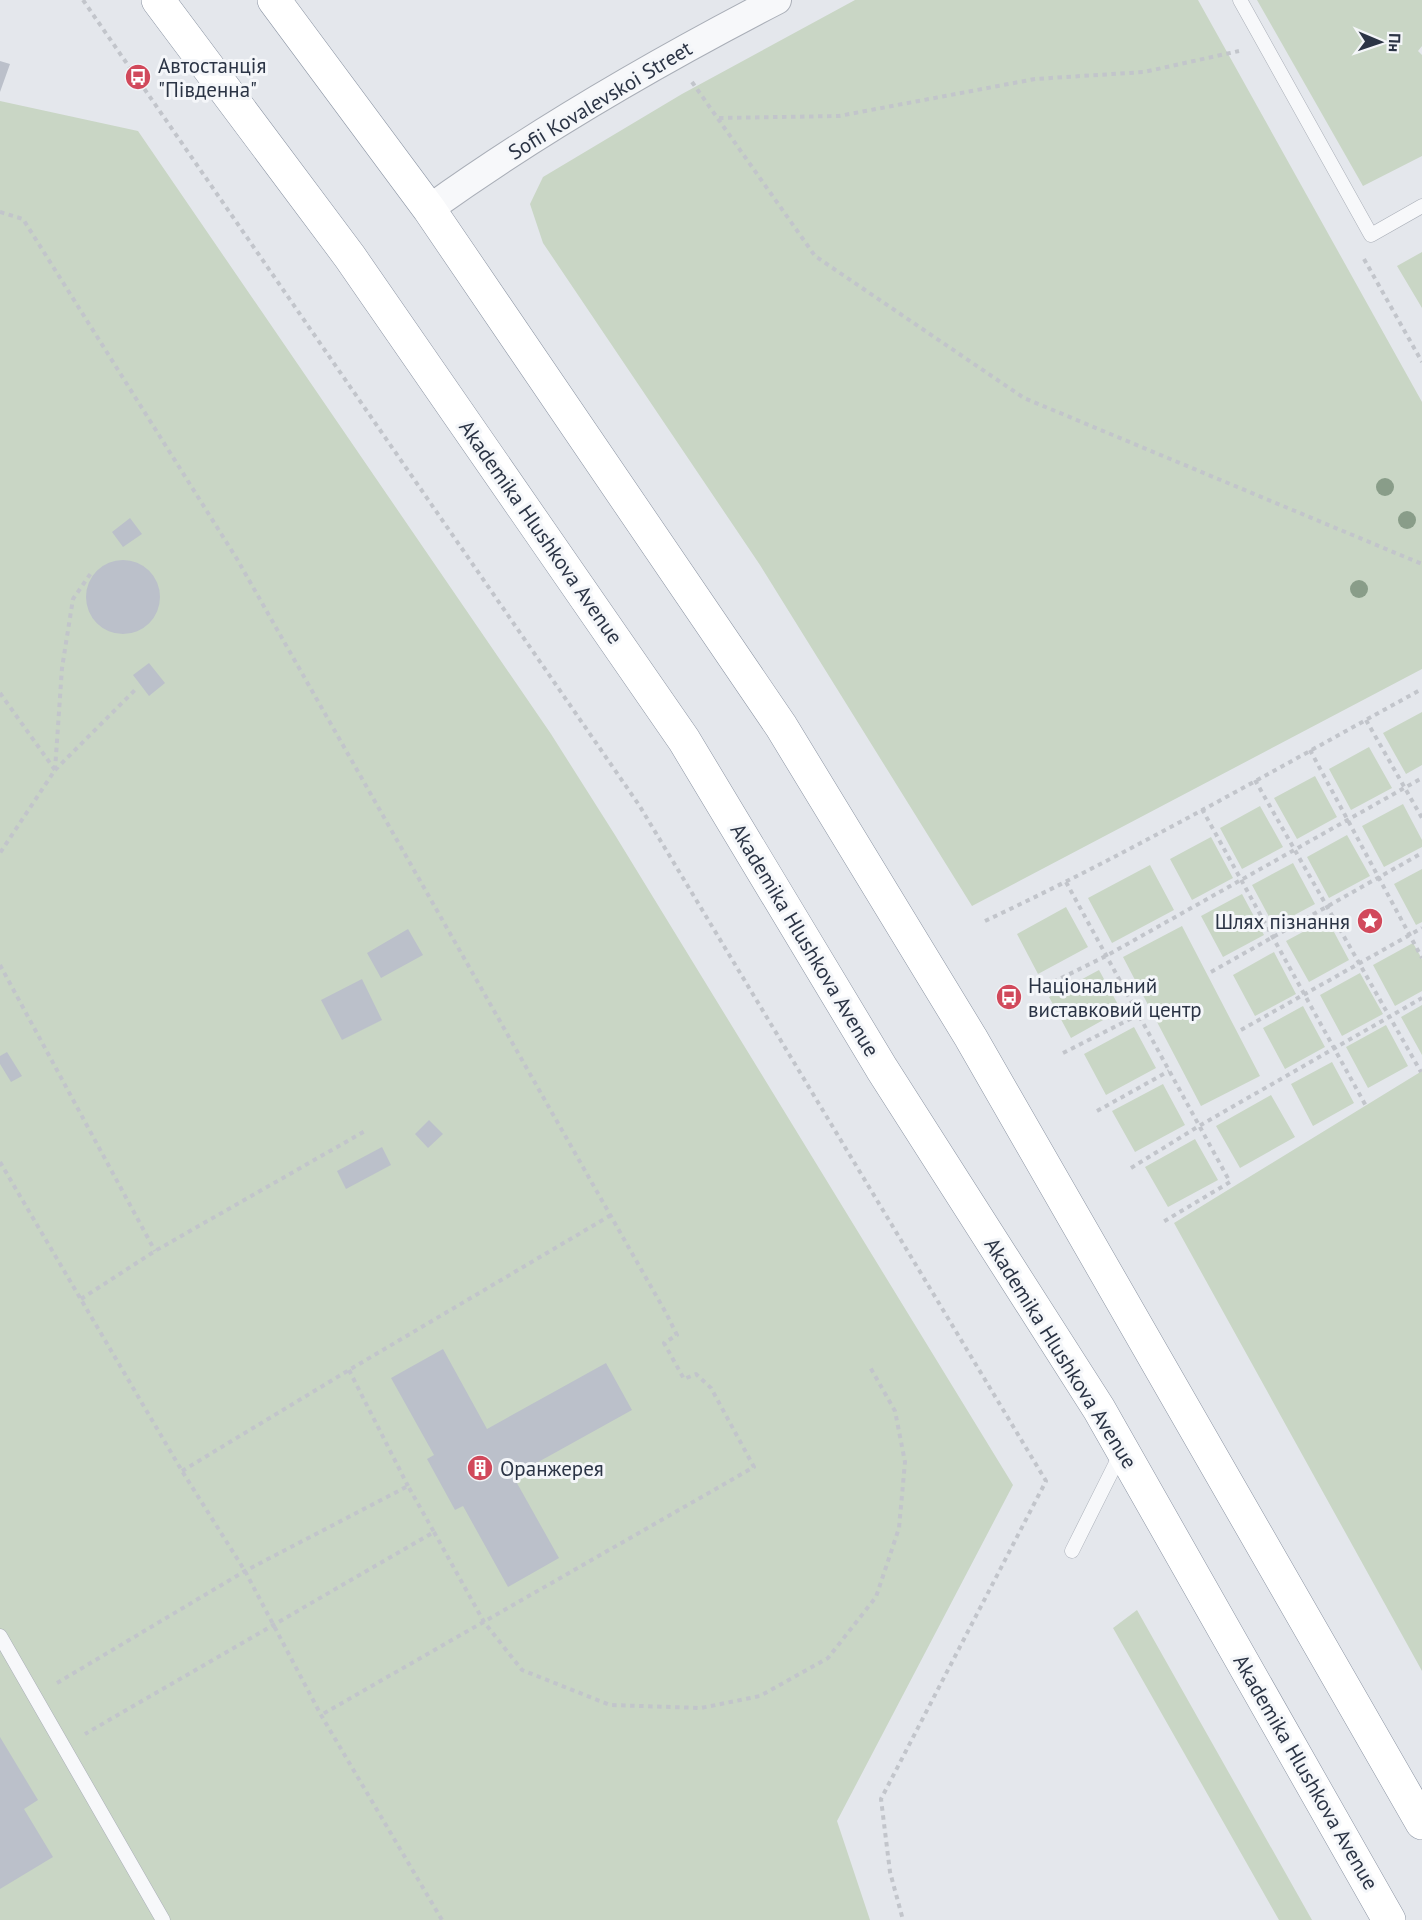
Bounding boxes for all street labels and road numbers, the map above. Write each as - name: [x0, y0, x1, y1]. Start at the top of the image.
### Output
- street label: Sofii Kovalevskoi Street: [503, 34, 697, 166]
- street label: Akademika Hlushkova Avenue: [453, 415, 629, 649]
- street label: Akademika Hlushkova Avenue: [725, 819, 885, 1061]
- street label: Akademika Hlushkova Avenue: [979, 1233, 1143, 1473]
- street label: Akademika Hlushkova Avenue: [1227, 1650, 1385, 1894]

